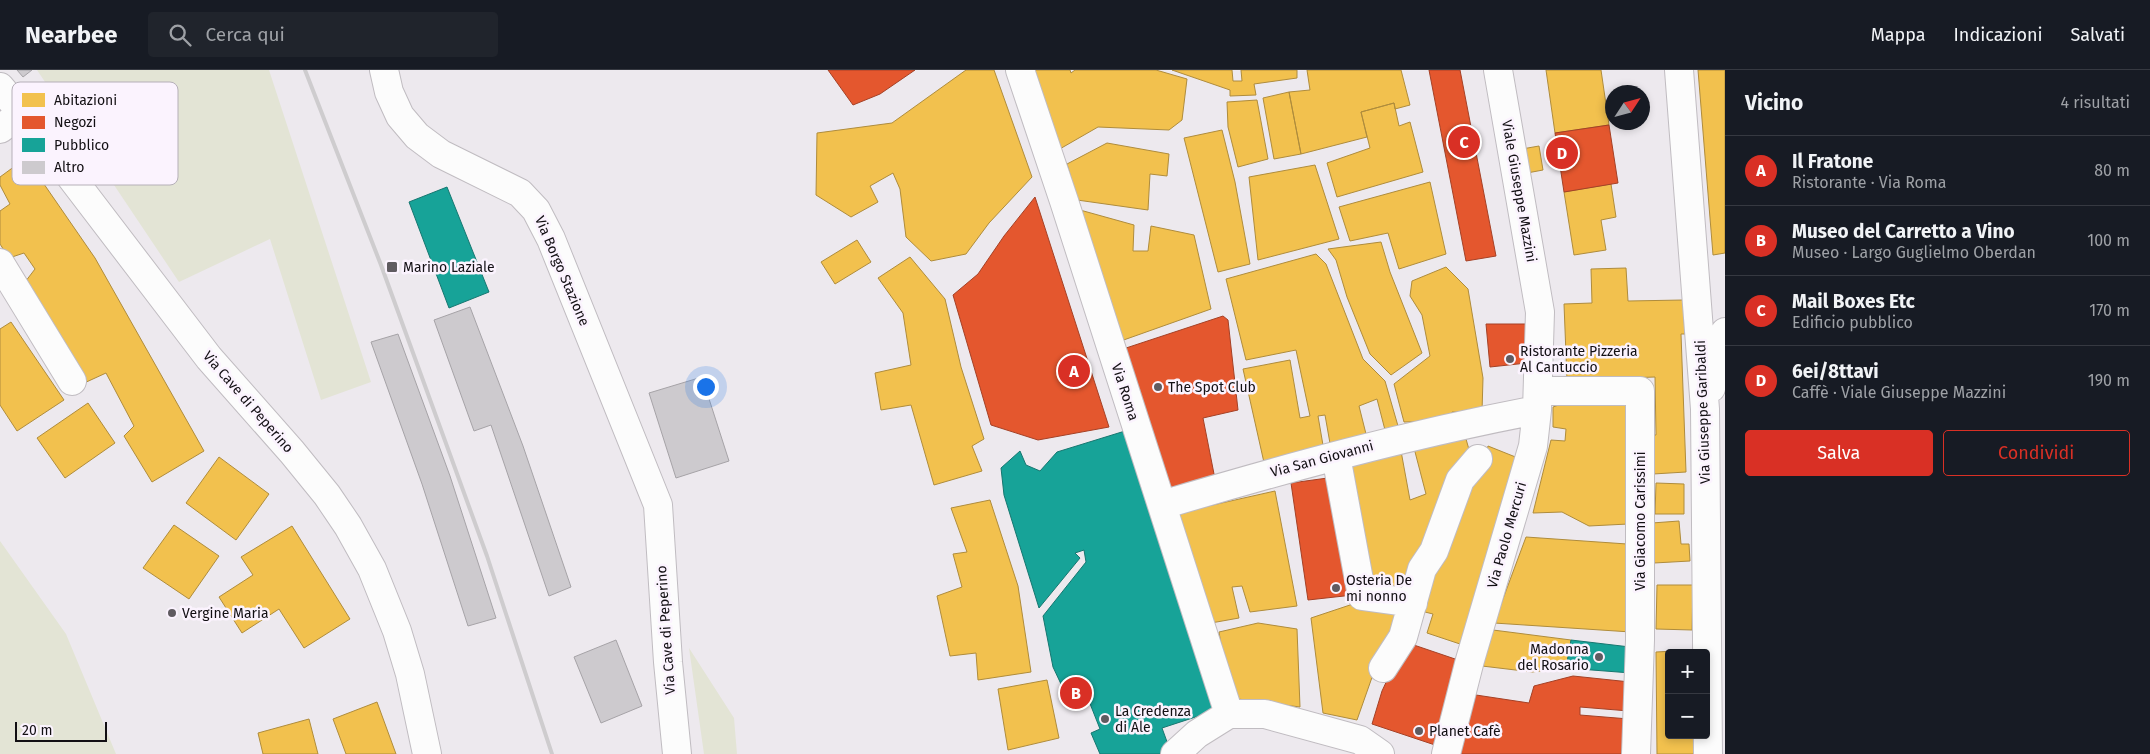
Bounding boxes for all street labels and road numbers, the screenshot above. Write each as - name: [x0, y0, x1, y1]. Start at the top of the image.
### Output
- street label: Viale Giuseppe Mazzini: [1498, 118, 1540, 264]
- street label: Via Borgo Stazione: [531, 213, 593, 329]
- street label: Via Giuseppe Garibaldi: [1692, 340, 1714, 484]
- street label: Via Cave di Peperino: [199, 348, 297, 456]
- street label: Via Roma: [1108, 361, 1142, 423]
- street label: Via San Giovanni: [1269, 437, 1375, 481]
- street label: Via Giacomo Carissimi: [1632, 451, 1649, 591]
- street label: Via Paolo Mercuri: [1484, 480, 1530, 590]
- street label: Via Cave di Peperino: [653, 565, 679, 695]

